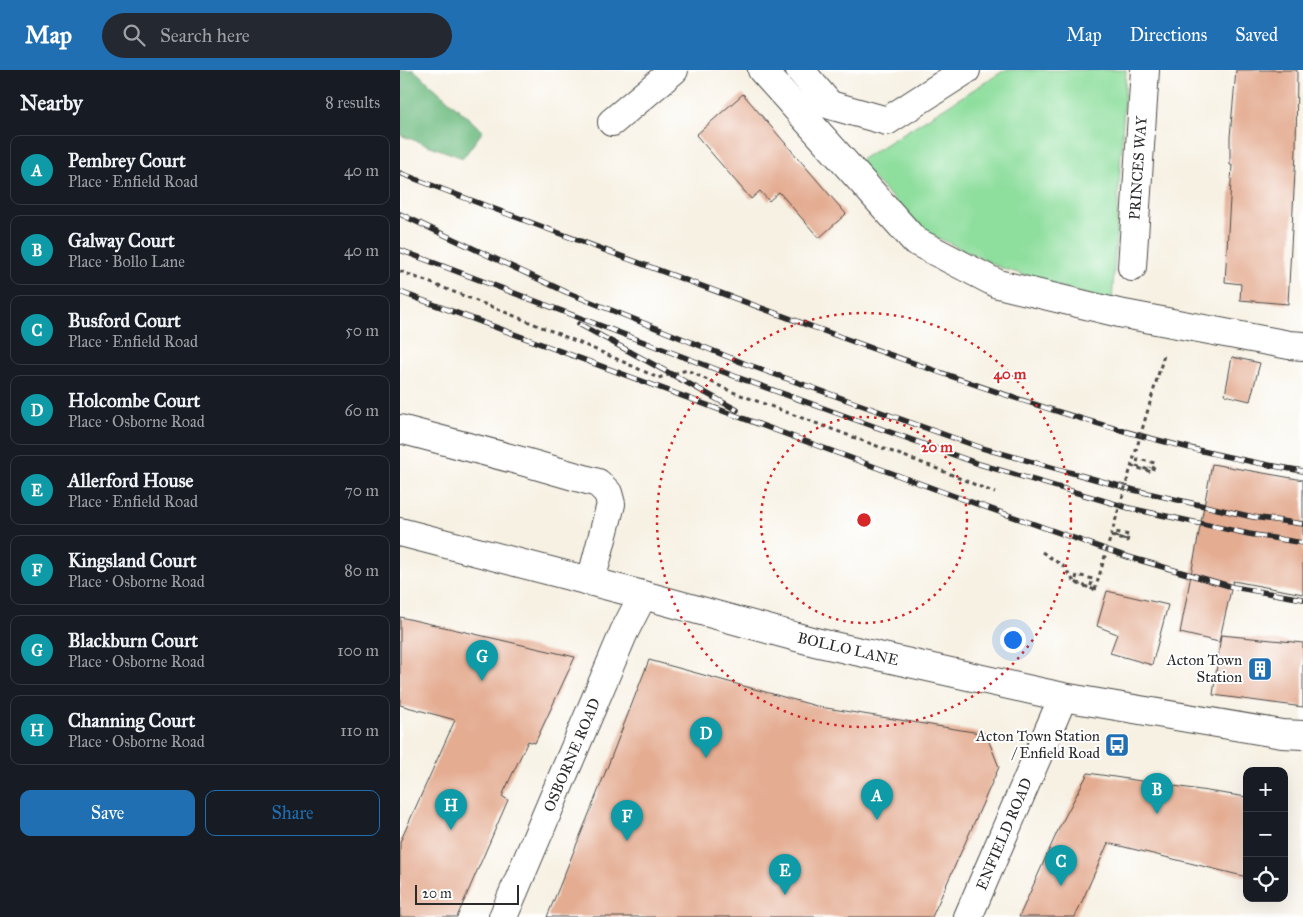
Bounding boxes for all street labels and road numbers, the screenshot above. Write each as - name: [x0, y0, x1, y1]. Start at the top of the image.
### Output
- street label: PRINCES WAY: [1125, 115, 1151, 220]
- street label: BOLLO LANE: [796, 629, 901, 669]
- street label: OSBORNE ROAD: [540, 695, 604, 815]
- street label: ENFIELD ROAD: [972, 775, 1036, 893]

